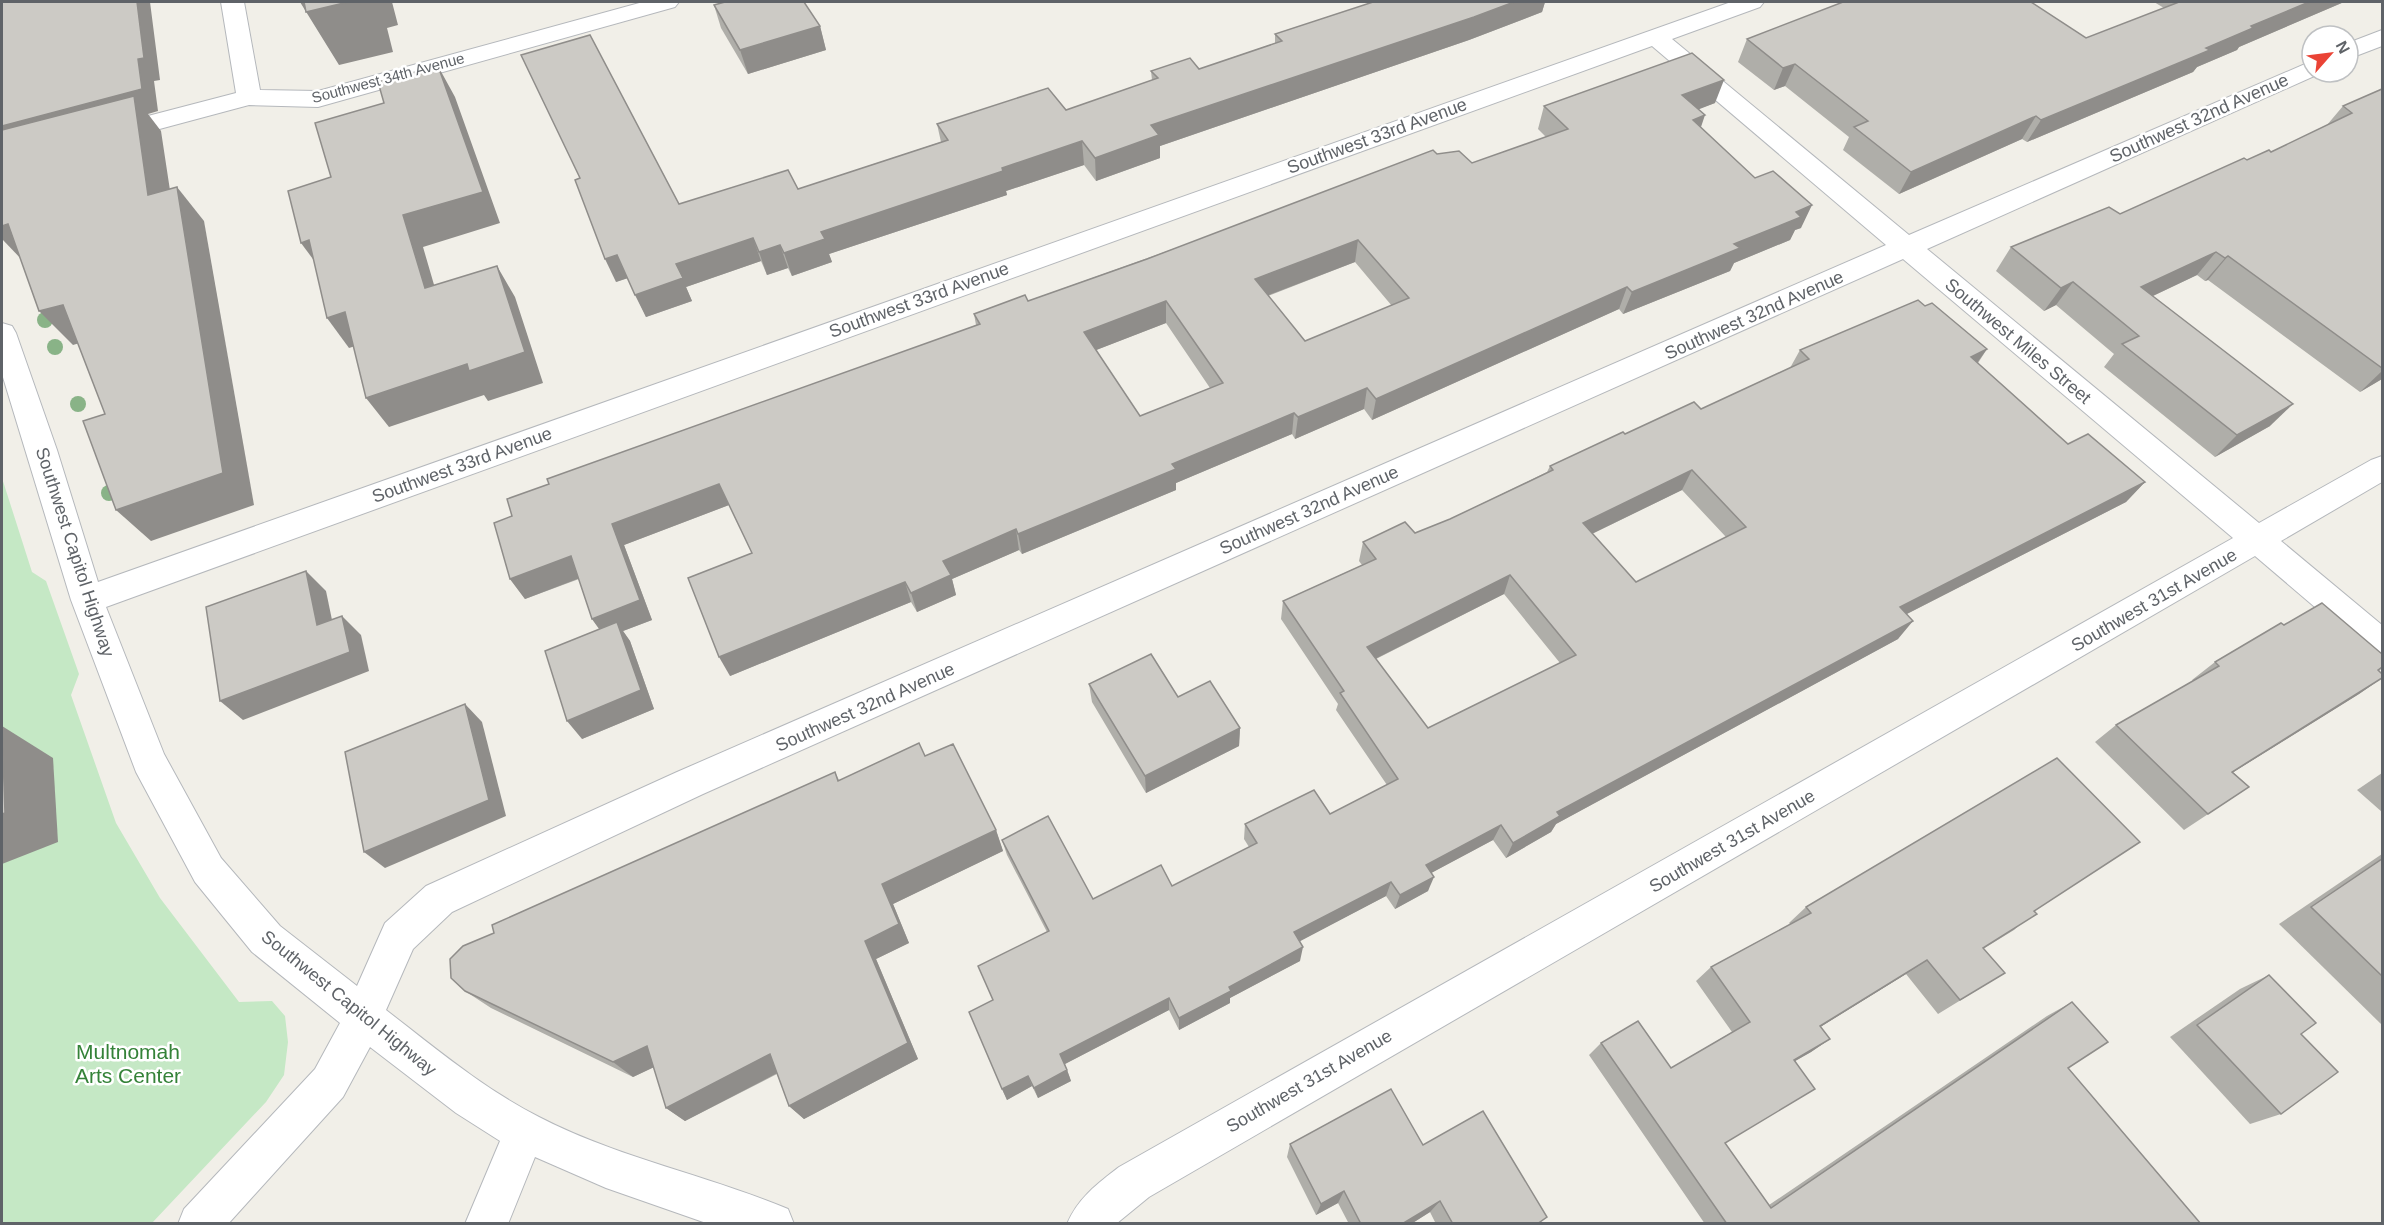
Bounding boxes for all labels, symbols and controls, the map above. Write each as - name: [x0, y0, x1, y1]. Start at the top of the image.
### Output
- north arrow: [2300, 24, 2360, 84]
- text: N: [2333, 38, 2353, 56]
- street label: Southwest 34th Avenue: [310, 49, 466, 106]
- street label: Southwest 32nd Avenue: [2106, 69, 2292, 167]
- street label: Southwest 33rd Avenue: [1284, 94, 1470, 178]
- street label: Southwest 33rd Avenue: [826, 258, 1012, 342]
- street label: Southwest 32nd Avenue: [1661, 266, 1847, 364]
- street label: Southwest Miles Street: [1941, 274, 2095, 408]
- street label: Southwest 33rd Avenue: [369, 423, 555, 507]
- street label: Southwest Capitol Highway: [32, 445, 118, 659]
- street label: Southwest 32nd Avenue: [1216, 461, 1402, 559]
- street label: Southwest 31st Avenue: [2068, 544, 2240, 656]
- street label: Southwest 32nd Avenue: [772, 658, 958, 756]
- street label: Southwest 31st Avenue: [1646, 785, 1818, 897]
- street label: Southwest Capitol Highway: [258, 926, 440, 1080]
- street label: Southwest 31st Avenue: [1223, 1025, 1395, 1137]
- park label: Multnomah Arts Center: [75, 1040, 181, 1087]

